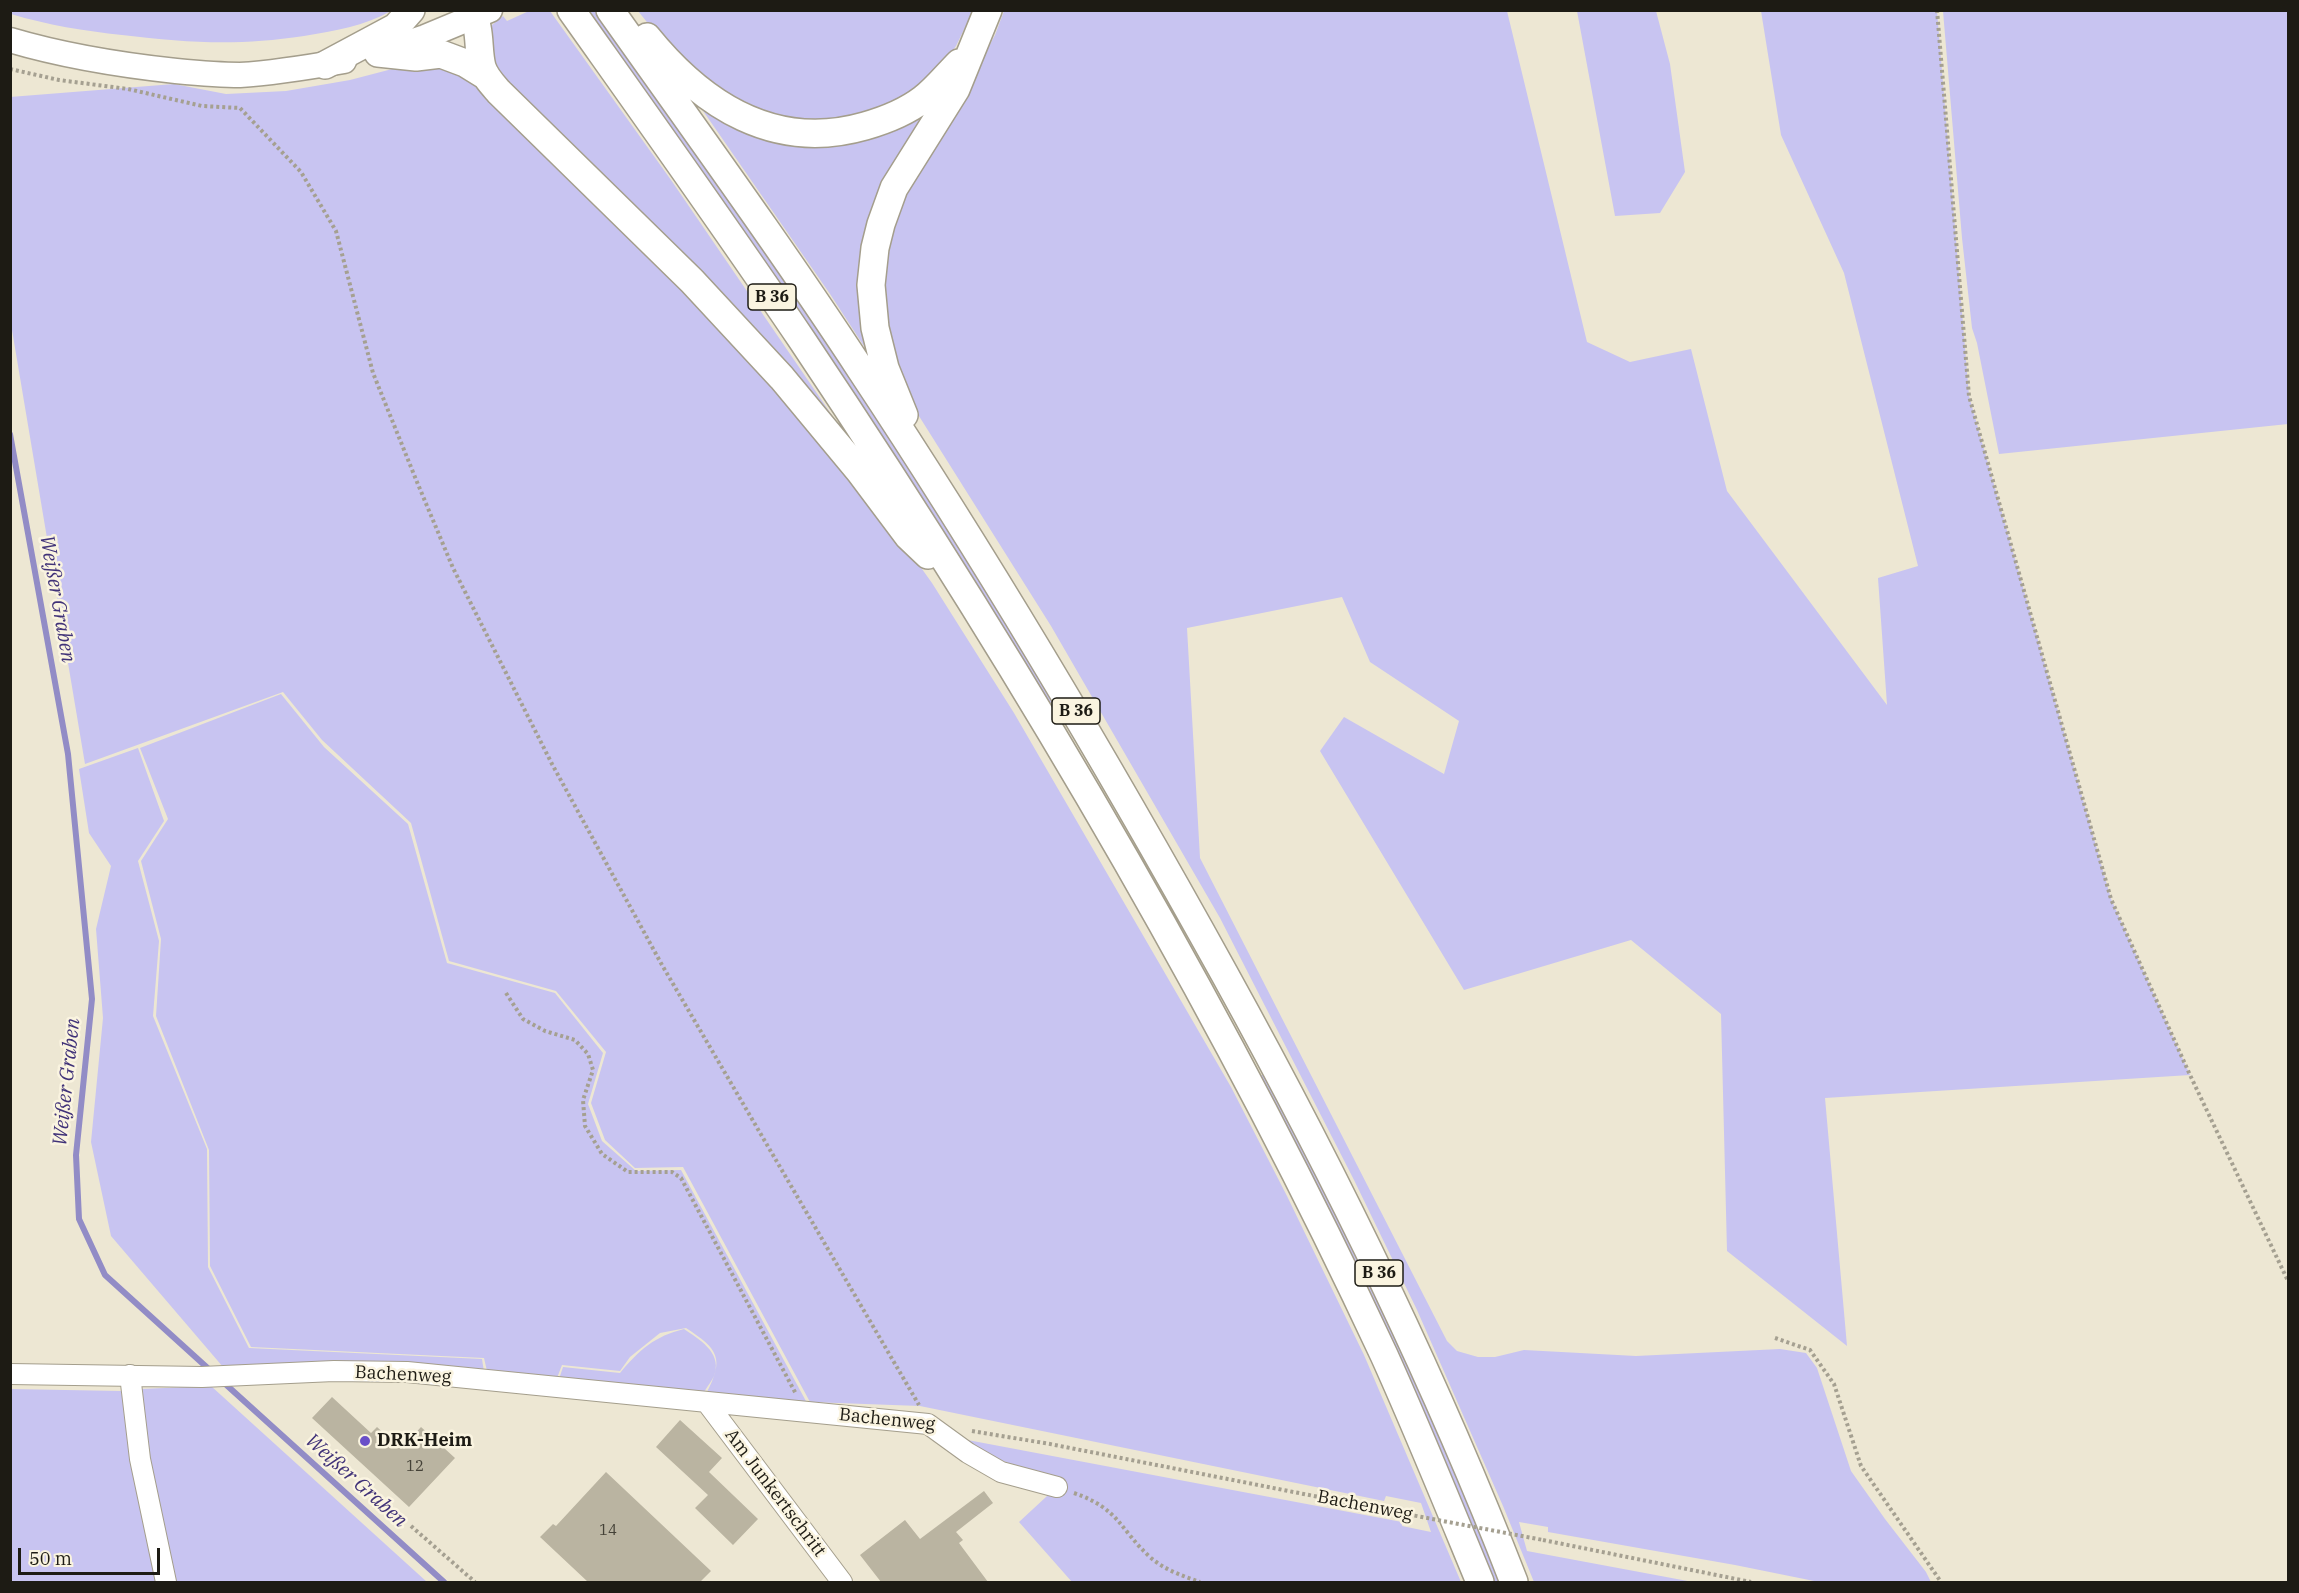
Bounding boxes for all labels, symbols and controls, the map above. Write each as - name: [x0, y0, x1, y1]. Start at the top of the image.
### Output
- road number: B 36: [748, 284, 796, 310]
- water label: Weißer Graben: [34, 534, 80, 664]
- road number: B 36: [1052, 698, 1100, 724]
- water label: Weißer Graben: [48, 1017, 86, 1147]
- road number: B 36: [1355, 1260, 1403, 1286]
- street label: Bachenweg: [354, 1362, 452, 1388]
- street label: Bachenweg: [838, 1404, 936, 1436]
- street label: Am Junkertschritt: [720, 1425, 830, 1561]
- water label: Weißer Graben: [300, 1429, 412, 1533]
- place label: DRK-Heim: [377, 1430, 472, 1452]
- marker: DRK-Heim: [358, 1434, 372, 1448]
- house number: 12: [406, 1458, 424, 1476]
- street label: Bachenweg: [1315, 1486, 1415, 1526]
- house number: 14: [599, 1522, 617, 1540]
- scale bar: [21, 1536, 164, 1574]
- text: 50 m: [29, 1547, 72, 1570]

